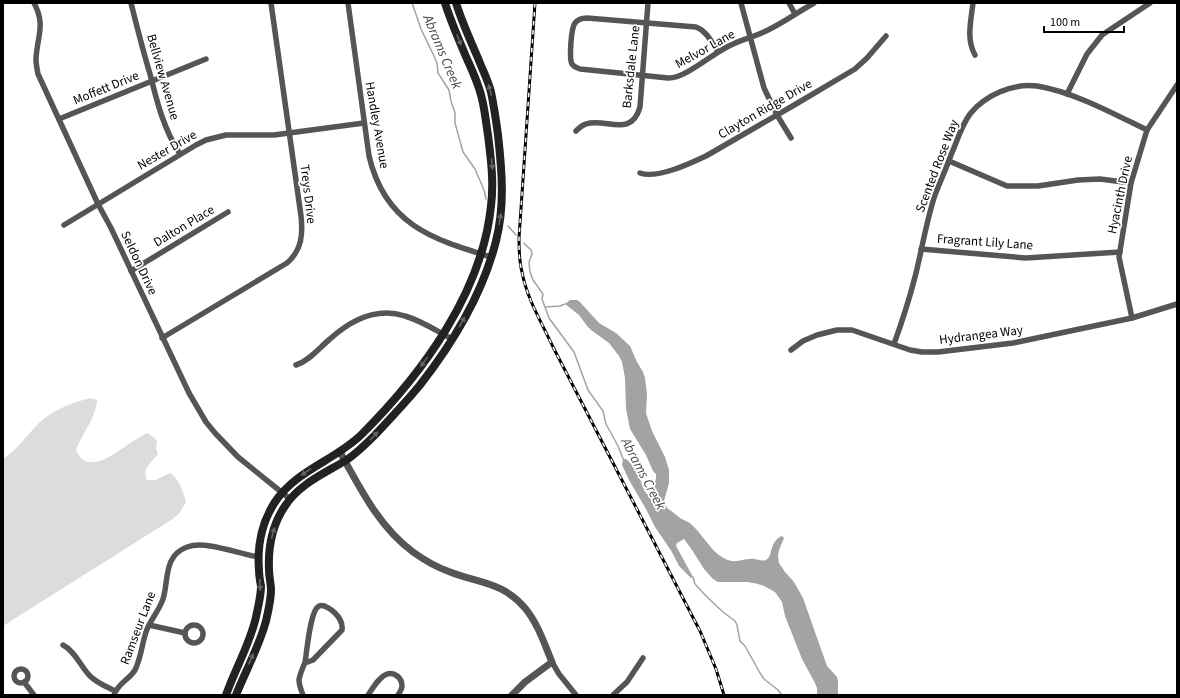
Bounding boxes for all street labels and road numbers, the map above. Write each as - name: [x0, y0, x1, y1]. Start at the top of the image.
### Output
- street label: Barksdale Lane: [618, 25, 644, 109]
- street label: Melvor Lane: [672, 25, 738, 73]
- street label: Bellview Avenue: [142, 32, 184, 122]
- street label: Moffett Drive: [70, 67, 142, 109]
- street label: Clayton Ridge Drive: [715, 75, 815, 143]
- street label: Handley Avenue: [361, 80, 393, 170]
- street label: Scented Rose Way: [911, 117, 963, 215]
- street label: Nester Drive: [134, 126, 200, 174]
- street label: Hyacinth Drive: [1103, 154, 1137, 236]
- street label: Treys Drive: [295, 163, 321, 225]
- street label: Dalton Place: [150, 201, 218, 251]
- street label: Seldon Drive: [116, 228, 162, 298]
- street label: Fragrant Lily Lane: [936, 230, 1034, 254]
- street label: Hydrangea Way: [938, 321, 1024, 349]
- street label: Ramseur Lane: [116, 589, 160, 667]

